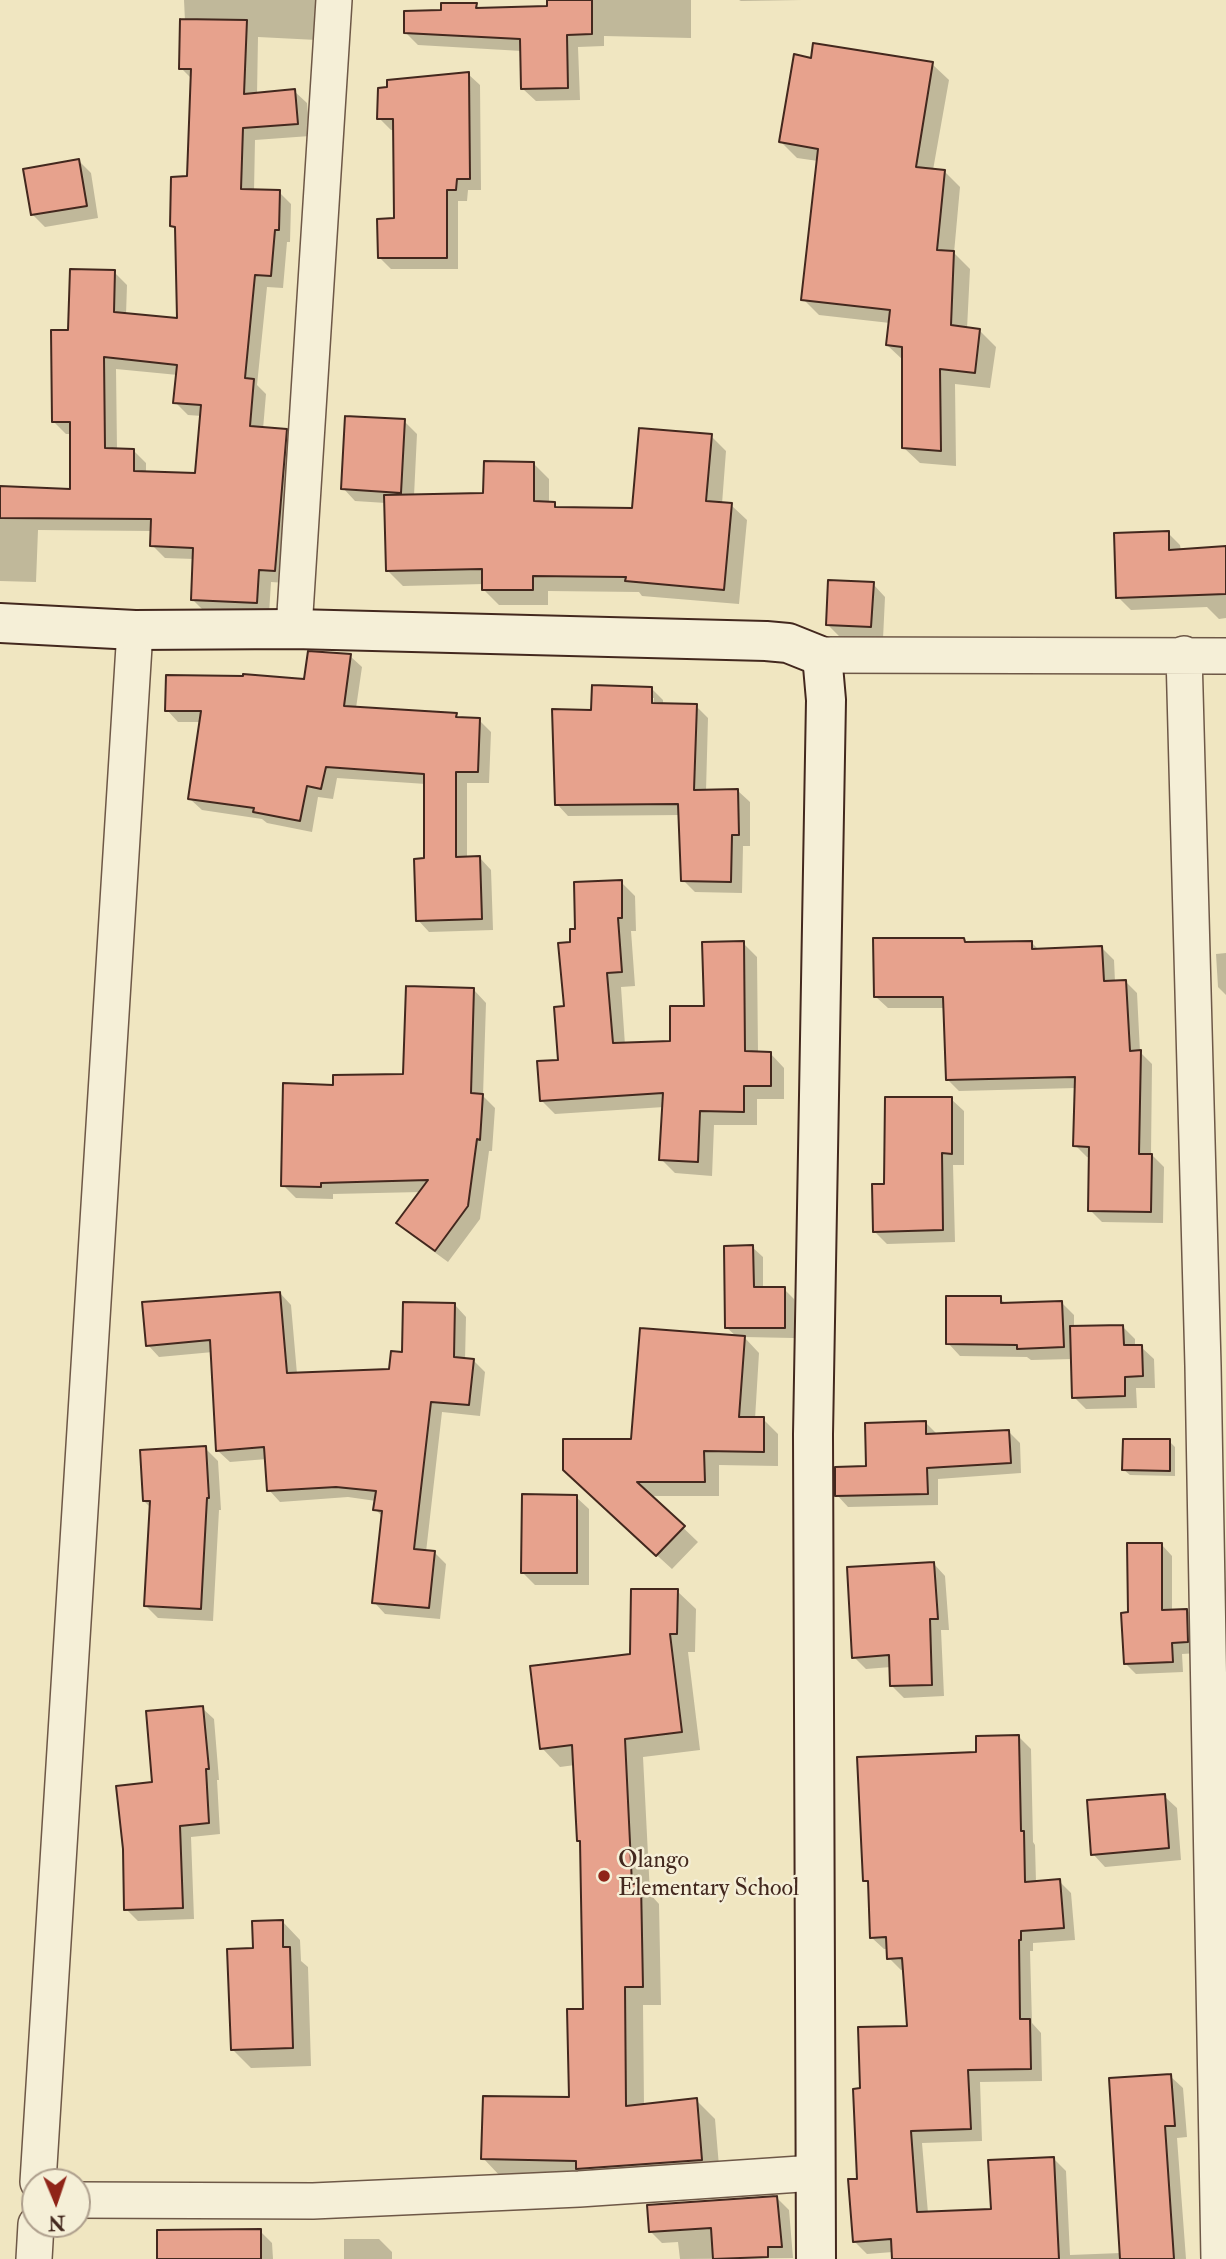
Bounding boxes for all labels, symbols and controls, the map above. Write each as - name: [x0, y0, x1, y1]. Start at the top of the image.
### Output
- place label: Olango Elementary School: [618, 1848, 799, 1904]
- marker: Olango Elementary School: [596, 1868, 612, 1884]
- north arrow: [21, 2168, 91, 2238]
- text: N: [48, 2210, 66, 2234]

